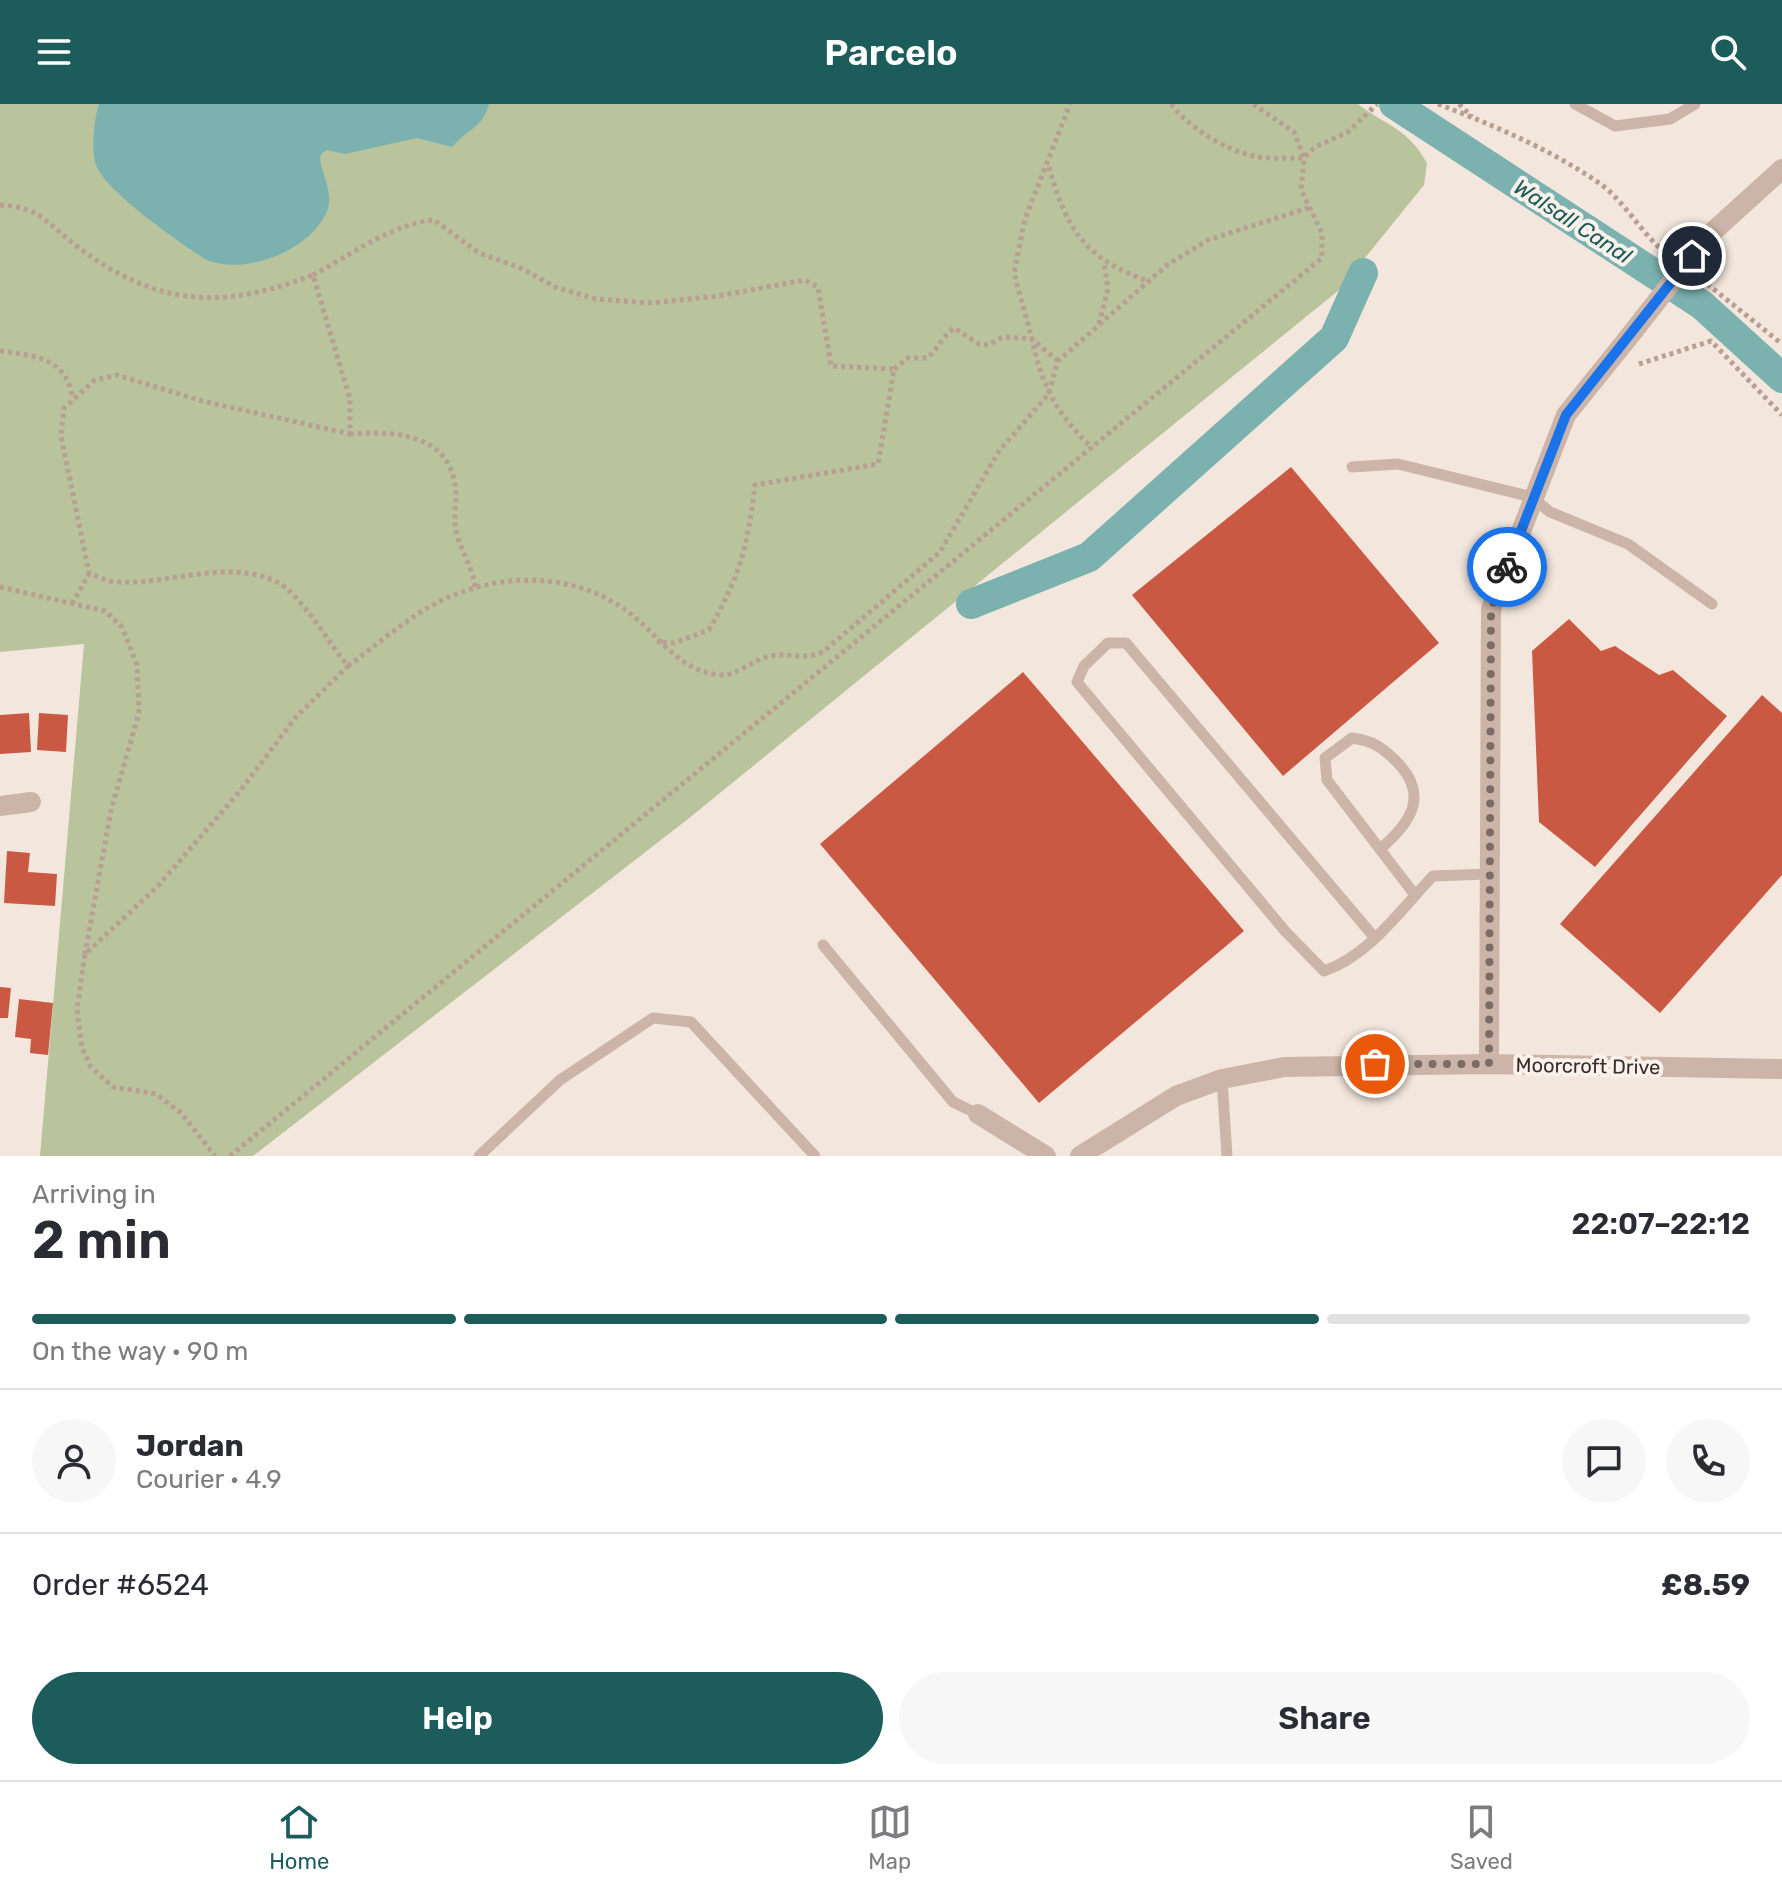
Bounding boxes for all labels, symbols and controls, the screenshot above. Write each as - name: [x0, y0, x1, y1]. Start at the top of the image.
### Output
- icon: menu: [32, 30, 76, 74]
- icon: search: [1706, 30, 1750, 74]
- text: Parcelo: [824, 31, 958, 74]
- water label: Walsall Canal: [1509, 173, 1637, 270]
- pin: [1658, 222, 1726, 290]
- icon: home: [1670, 234, 1714, 278]
- courier: [1467, 527, 1547, 607]
- icon: bike: [1485, 545, 1529, 589]
- pin: [1341, 1030, 1409, 1098]
- icon: bag: [1353, 1042, 1397, 1086]
- street label: Moorcroft Drive: [1516, 1053, 1660, 1079]
- text: Arriving in: [32, 1179, 156, 1210]
- text: 22:07–22:12: [1571, 1206, 1750, 1242]
- text: 2 min: [32, 1209, 171, 1271]
- text: On the way · 90 m: [32, 1336, 248, 1367]
- button: person: [32, 1419, 116, 1503]
- button: chat: [1562, 1419, 1646, 1503]
- button: phone: [1666, 1419, 1750, 1503]
- text: Jordan: [136, 1428, 244, 1464]
- text: Courier · 4.9: [136, 1464, 282, 1495]
- text: Order #6524: [32, 1567, 209, 1603]
- text: £8.59: [1661, 1567, 1750, 1603]
- button: Help: [32, 1672, 883, 1764]
- button: Share: [899, 1672, 1750, 1764]
- tab: Home: [269, 1800, 329, 1875]
- tab: Map: [868, 1800, 912, 1875]
- tab: Saved: [1450, 1800, 1513, 1875]

